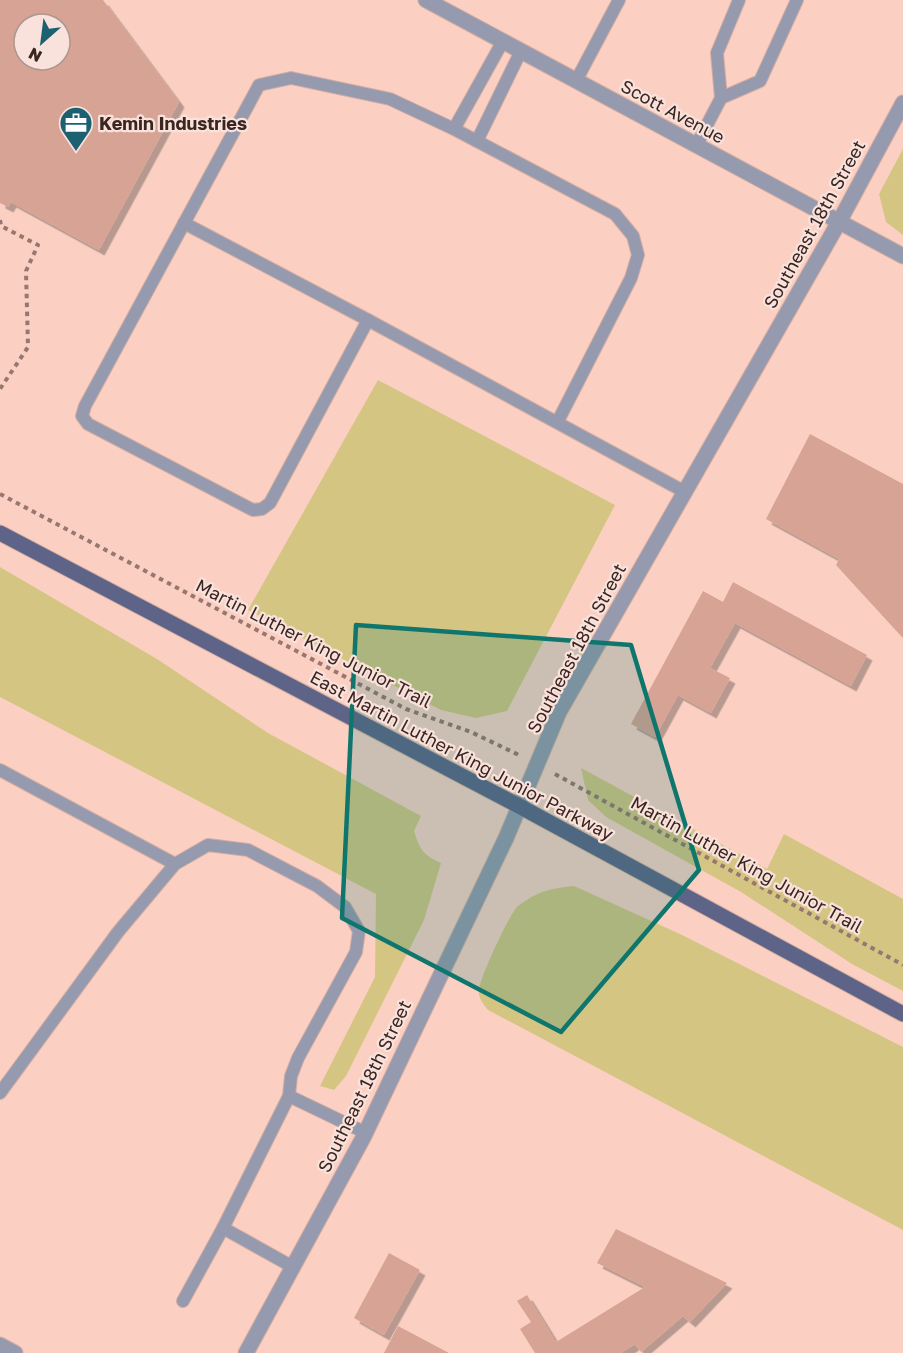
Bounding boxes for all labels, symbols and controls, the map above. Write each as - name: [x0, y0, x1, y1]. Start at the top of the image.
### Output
- north arrow: [12, 12, 72, 72]
- text: N: [25, 44, 45, 67]
- street label: Scott Avenue: [617, 74, 729, 148]
- office icon: Kemin Industries: [58, 105, 94, 152]
- place label: Kemin Industries: [99, 112, 247, 134]
- street label: Southeast 18th Street: [759, 136, 869, 312]
- street label: Southeast 18th Street: [522, 559, 630, 737]
- street label: Martin Luther King Junior Trail: [192, 574, 436, 712]
- street label: East Martin Luther King Junior Parkway: [307, 665, 617, 845]
- street label: Martin Luther King Junior Trail: [627, 791, 867, 937]
- street label: Southeast 18th Street: [313, 996, 415, 1176]

